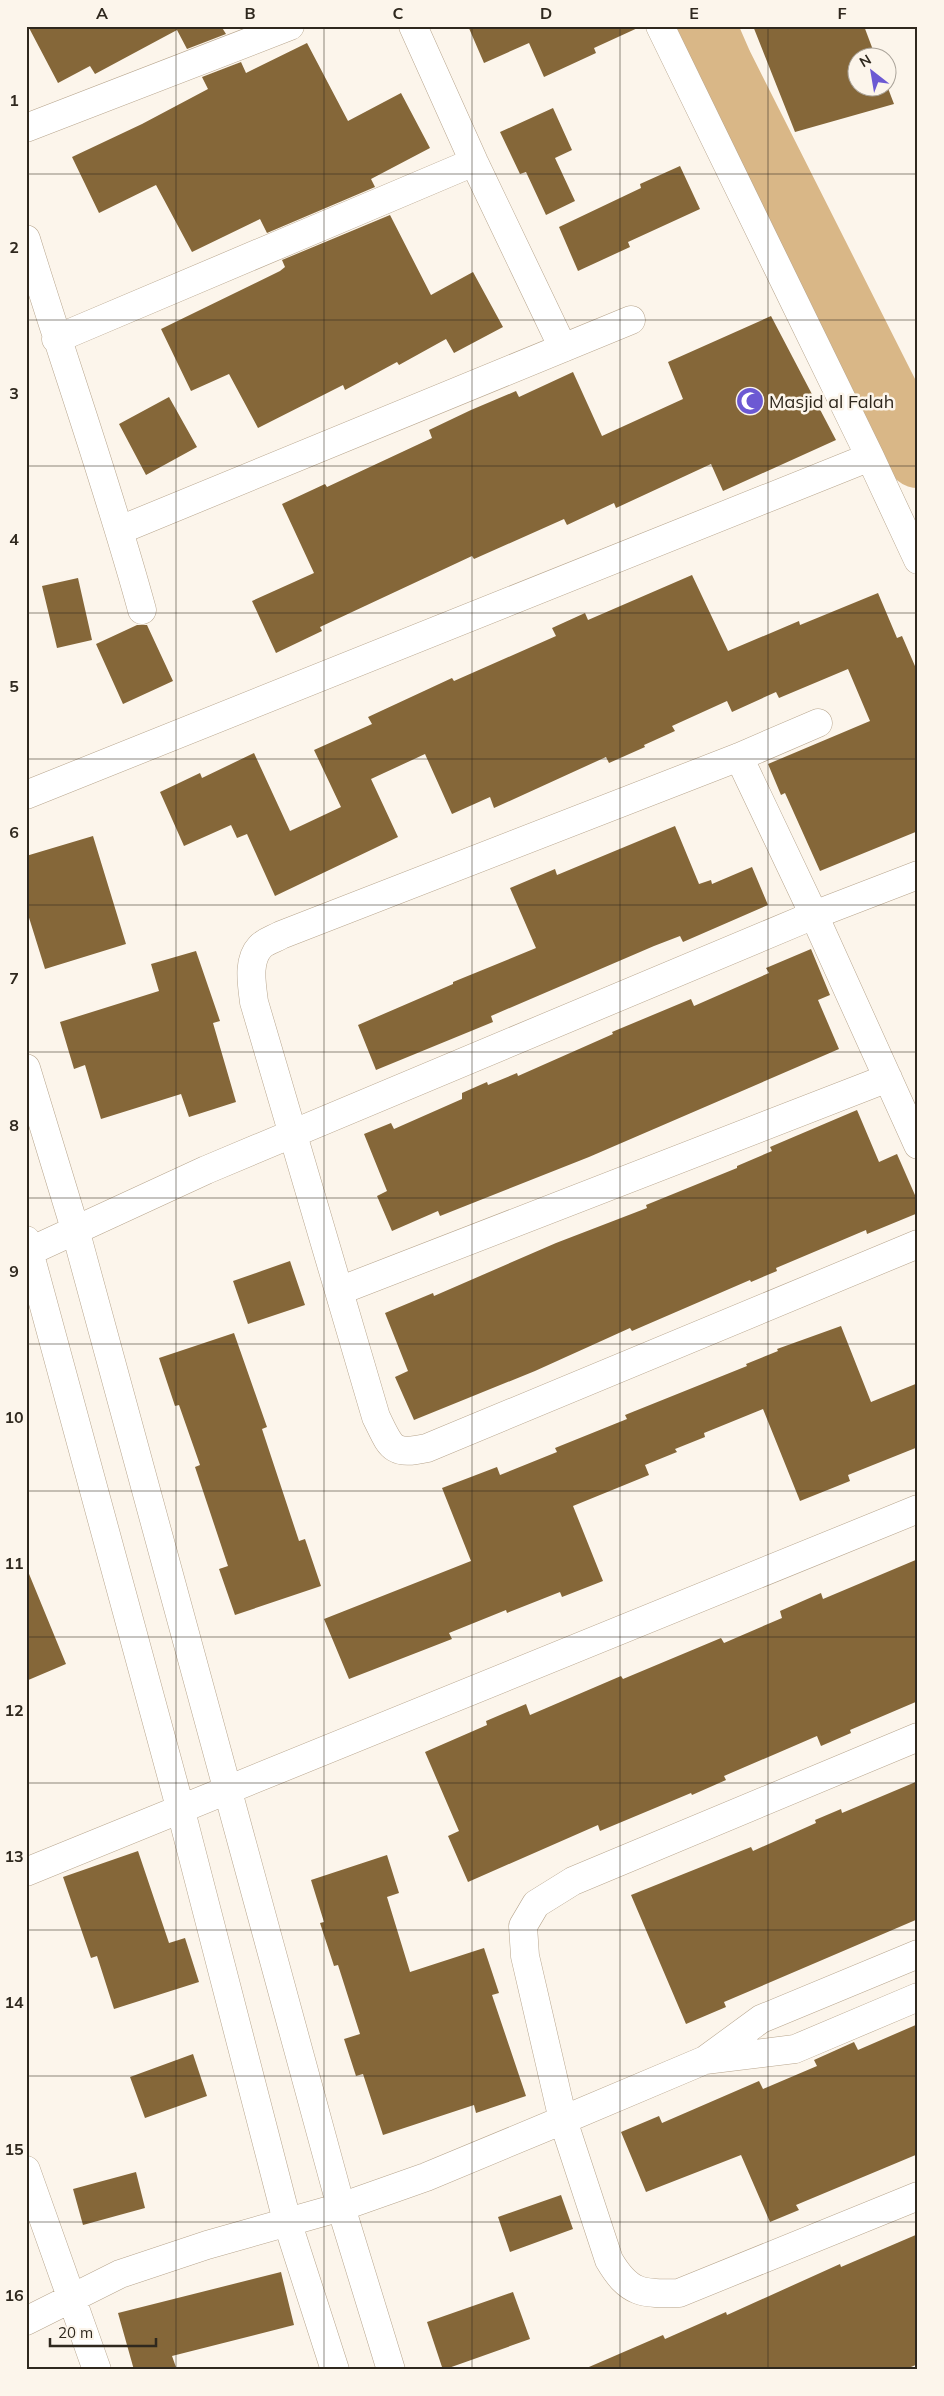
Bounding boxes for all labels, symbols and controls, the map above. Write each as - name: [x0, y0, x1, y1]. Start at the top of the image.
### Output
- text: A: [96, 3, 108, 23]
- text: B: [244, 3, 256, 23]
- text: C: [393, 3, 404, 23]
- text: D: [540, 3, 552, 23]
- text: E: [689, 3, 699, 23]
- text: F: [837, 3, 847, 23]
- north arrow: [846, 48, 896, 98]
- text: N: [856, 50, 874, 71]
- text: 1: [9, 90, 19, 110]
- text: 2: [9, 237, 19, 257]
- text: 3: [9, 383, 19, 403]
- mosque icon: Masjid al Falah: [735, 386, 765, 416]
- place label: Masjid al Falah: [769, 390, 894, 413]
- text: 4: [9, 529, 19, 549]
- text: 5: [9, 676, 19, 696]
- text: 6: [9, 822, 19, 842]
- text: 7: [9, 968, 19, 988]
- text: 8: [9, 1115, 19, 1135]
- text: 9: [9, 1261, 19, 1281]
- text: 10: [4, 1407, 24, 1427]
- text: 11: [4, 1553, 24, 1573]
- text: 12: [4, 1700, 24, 1720]
- text: 13: [4, 1846, 24, 1866]
- text: 14: [4, 1992, 24, 2012]
- text: 15: [4, 2139, 24, 2159]
- text: 16: [4, 2285, 24, 2305]
- scale bar: [50, 2316, 156, 2348]
- text: 20 m: [58, 2323, 93, 2342]

